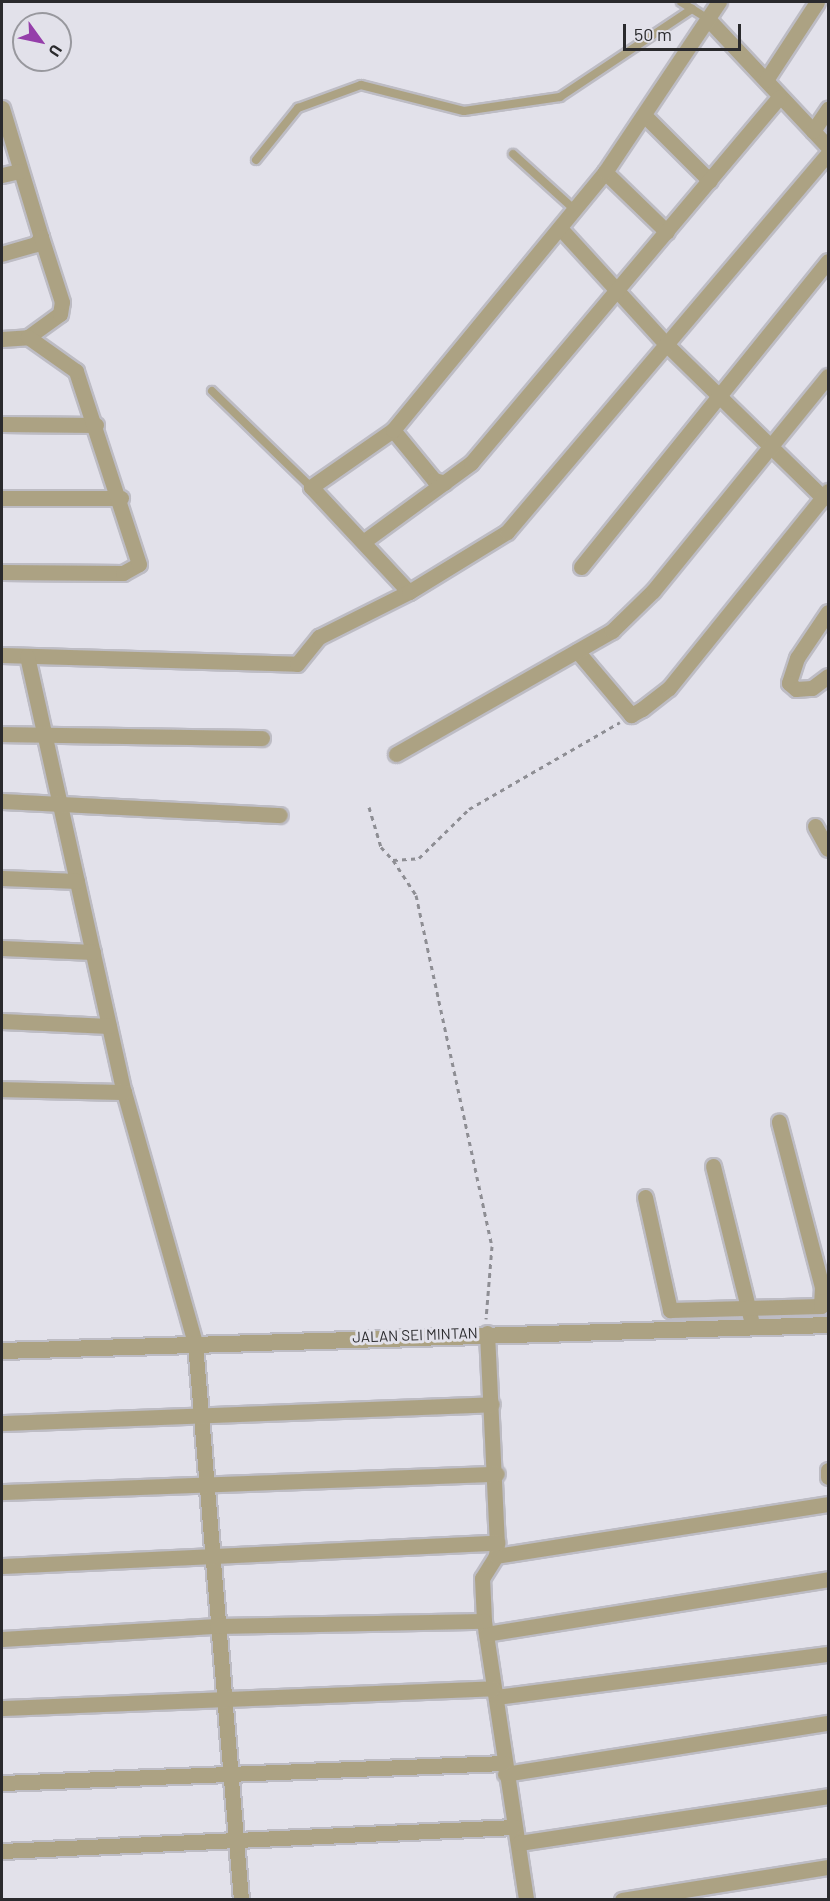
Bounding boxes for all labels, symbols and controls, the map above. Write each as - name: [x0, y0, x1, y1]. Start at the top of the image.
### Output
- north arrow: [12, 12, 72, 72]
- scale bar: [626, 12, 744, 50]
- text: 50 m: [634, 23, 672, 45]
- text: U: [45, 42, 67, 60]
- street label: JALAN SEI MINTAN: [352, 1324, 478, 1346]

